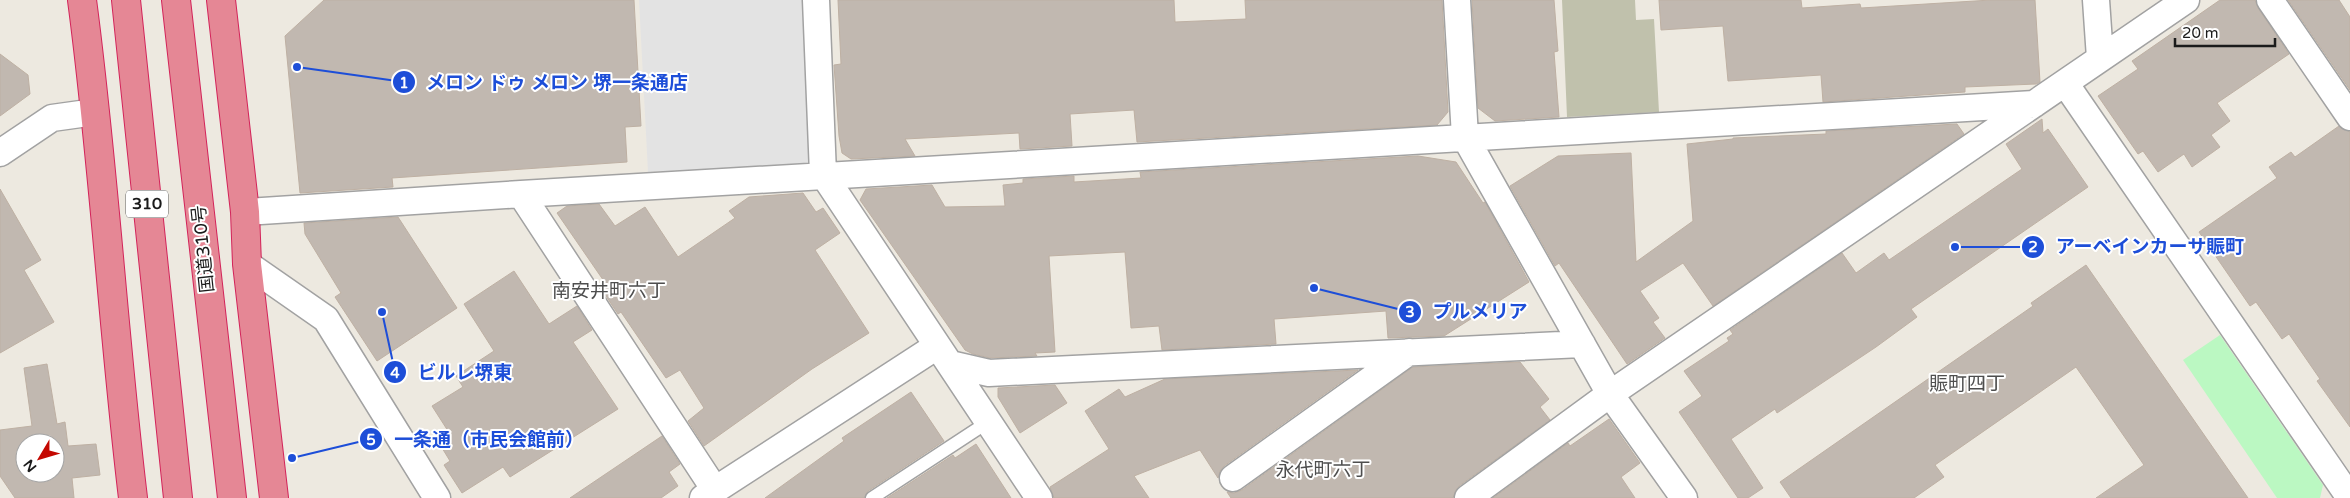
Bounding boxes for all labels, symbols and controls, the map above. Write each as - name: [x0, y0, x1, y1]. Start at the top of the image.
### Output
- scale bar: [2175, 15, 2275, 47]
- text: 20 m: [2182, 24, 2219, 42]
- callout: メロン ドゥ メロン 堺一条通店: [391, 65, 698, 99]
- text: メロン ドゥ メロン 堺一条通店: [426, 72, 688, 94]
- text: 1: [399, 74, 409, 92]
- road number: 310: [126, 190, 168, 218]
- street label: 国道310号: [187, 204, 219, 294]
- callout: アーベインカーサ賑町: [2021, 230, 2255, 264]
- text: アーベインカーサ賑町: [2056, 236, 2244, 258]
- text: 2: [2028, 238, 2038, 256]
- district label: 南安井町六丁: [552, 280, 666, 302]
- callout: プルメリア: [1397, 295, 1537, 329]
- text: プルメリア: [1432, 301, 1528, 323]
- text: 3: [1405, 303, 1415, 321]
- callout: ビルレ堺東: [383, 355, 523, 389]
- text: ビルレ堺東: [417, 362, 513, 384]
- text: 4: [390, 364, 400, 382]
- district label: 賑町四丁: [1929, 373, 2005, 395]
- callout: 一条通（市民会館前）: [359, 422, 594, 456]
- text: 一条通（市民会館前）: [394, 429, 584, 451]
- text: 5: [366, 431, 376, 449]
- north arrow: [15, 433, 65, 483]
- text: N: [20, 456, 40, 475]
- district label: 永代町六丁: [1275, 459, 1371, 481]

